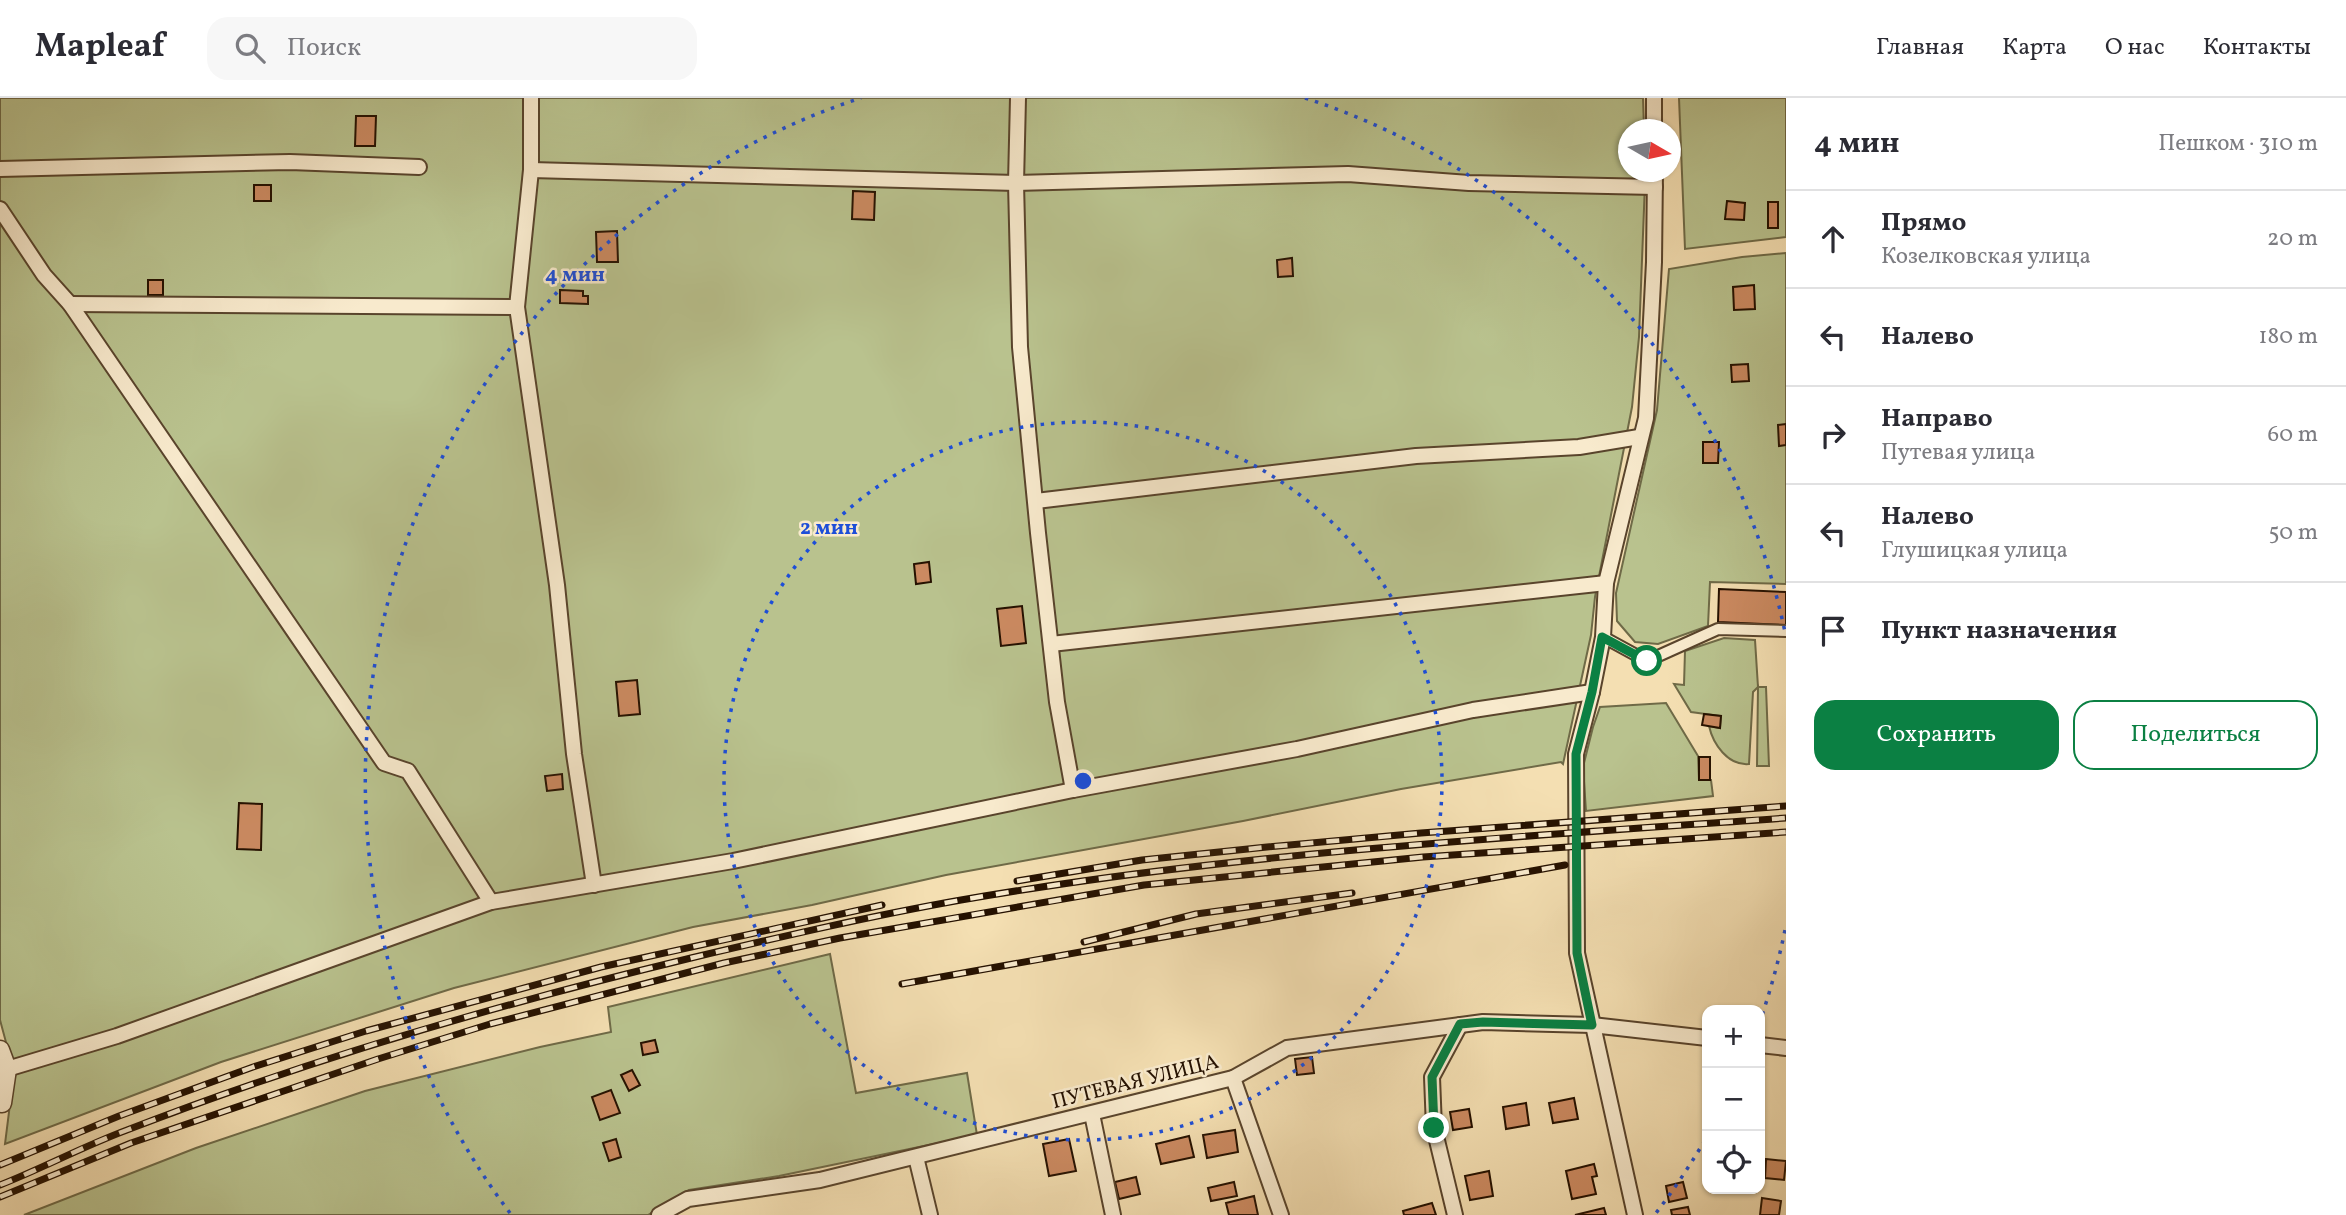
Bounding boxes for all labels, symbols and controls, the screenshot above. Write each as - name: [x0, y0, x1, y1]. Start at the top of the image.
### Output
- search box: [207, 17, 697, 80]
- text: Mapleaf: [35, 25, 165, 71]
- icon: search: [231, 29, 269, 67]
- text: Поиск: [287, 30, 361, 66]
- text: Главная: [1876, 31, 1964, 65]
- text: Карта: [2002, 31, 2067, 65]
- text: О нас: [2105, 31, 2165, 65]
- text: Контакты: [2203, 31, 2311, 65]
- north arrow: [1618, 119, 1681, 182]
- text: 4 мин: [1814, 123, 1899, 165]
- text: Пешком · 310 m: [2158, 128, 2318, 160]
- text: Прямо: [1881, 205, 1966, 241]
- icon: ahead: [1814, 220, 1852, 258]
- text: 20 m: [2267, 223, 2318, 255]
- text: Козелковская улица: [1881, 241, 2091, 273]
- text: 4 мин: [545, 261, 605, 290]
- icon: left: [1814, 318, 1852, 356]
- text: Налево: [1881, 319, 1974, 355]
- text: 180 m: [2259, 321, 2318, 353]
- text: Направо: [1881, 401, 1993, 437]
- icon: right: [1814, 416, 1852, 454]
- text: 60 m: [2268, 419, 2318, 451]
- text: Путевая улица: [1881, 437, 2035, 469]
- text: Налево: [1881, 499, 1974, 535]
- text: 2 мин: [800, 514, 858, 543]
- icon: left: [1814, 514, 1852, 552]
- text: 50 m: [2269, 517, 2318, 549]
- text: Глушицкая улица: [1881, 535, 2068, 567]
- icon: arrive: [1814, 612, 1852, 650]
- text: Пункт назначения: [1881, 613, 2117, 649]
- route start: [1631, 645, 1662, 676]
- button: Сохранить: [1814, 700, 2059, 770]
- button: Поделиться: [2073, 700, 2318, 770]
- centre of rings: [1071, 769, 1095, 793]
- map controls: [1702, 1005, 1765, 1194]
- button: +: [1702, 1005, 1765, 1068]
- street label: ПУТЕВАЯ УЛИЦА: [1049, 1048, 1222, 1117]
- button: −: [1702, 1068, 1765, 1131]
- route end: [1418, 1112, 1449, 1143]
- button: locate: [1702, 1131, 1765, 1194]

